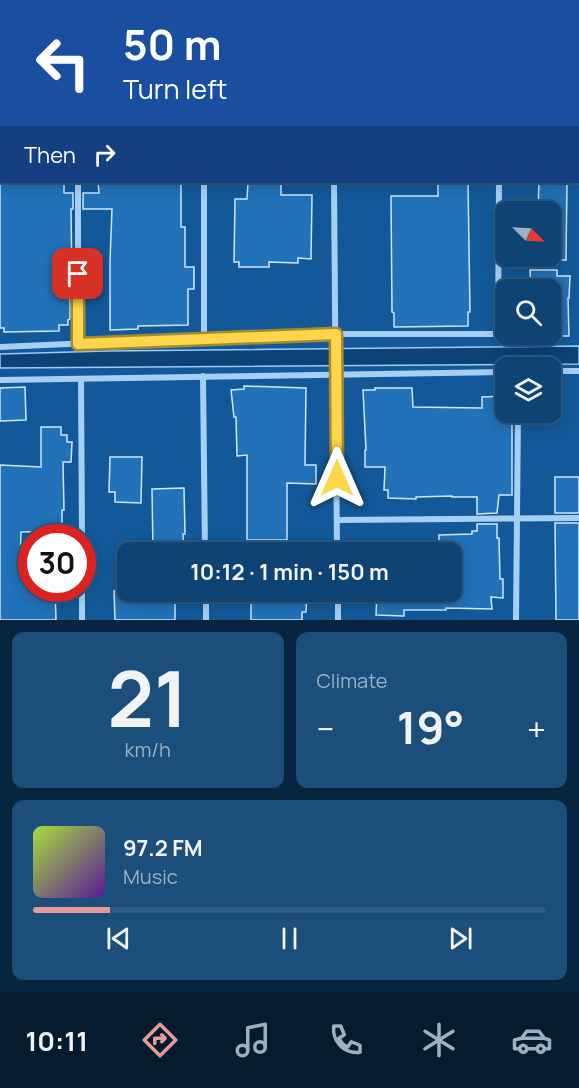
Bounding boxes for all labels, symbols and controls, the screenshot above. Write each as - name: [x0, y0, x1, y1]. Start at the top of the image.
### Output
- text: 50 m: [123, 15, 221, 73]
- icon: left: [24, 24, 102, 102]
- text: Turn left: [123, 70, 227, 107]
- icon: right: [88, 138, 121, 171]
- text: Then: [24, 140, 76, 170]
- north arrow: [495, 201, 561, 267]
- map controls: [495, 201, 561, 423]
- pin: [52, 248, 103, 299]
- icon: arrive: [61, 257, 94, 290]
- button: search: [495, 279, 561, 345]
- button: layers: [495, 357, 561, 423]
- position arrow: [305, 446, 369, 510]
- speed limit sign: 30: [18, 524, 96, 602]
- text: 10:12 · 1 min · 150 m: [190, 557, 389, 587]
- text: 21: [107, 644, 188, 750]
- text: Climate: [317, 667, 388, 694]
- text: 19°: [397, 696, 465, 758]
- text: −: [317, 706, 334, 751]
- text: +: [527, 706, 546, 751]
- text: km/h: [124, 736, 171, 763]
- text: 97.2 FM: [123, 833, 202, 863]
- text: Music: [123, 863, 178, 890]
- icon: previous: [102, 922, 135, 955]
- icon: pause: [273, 922, 306, 955]
- icon: next: [444, 922, 477, 955]
- icon: directions: [139, 1019, 181, 1061]
- icon: music: [232, 1019, 274, 1061]
- icon: phone: [325, 1019, 367, 1061]
- icon: climate: [418, 1019, 460, 1061]
- icon: car: [511, 1019, 553, 1061]
- text: 10:11: [26, 1022, 88, 1059]

